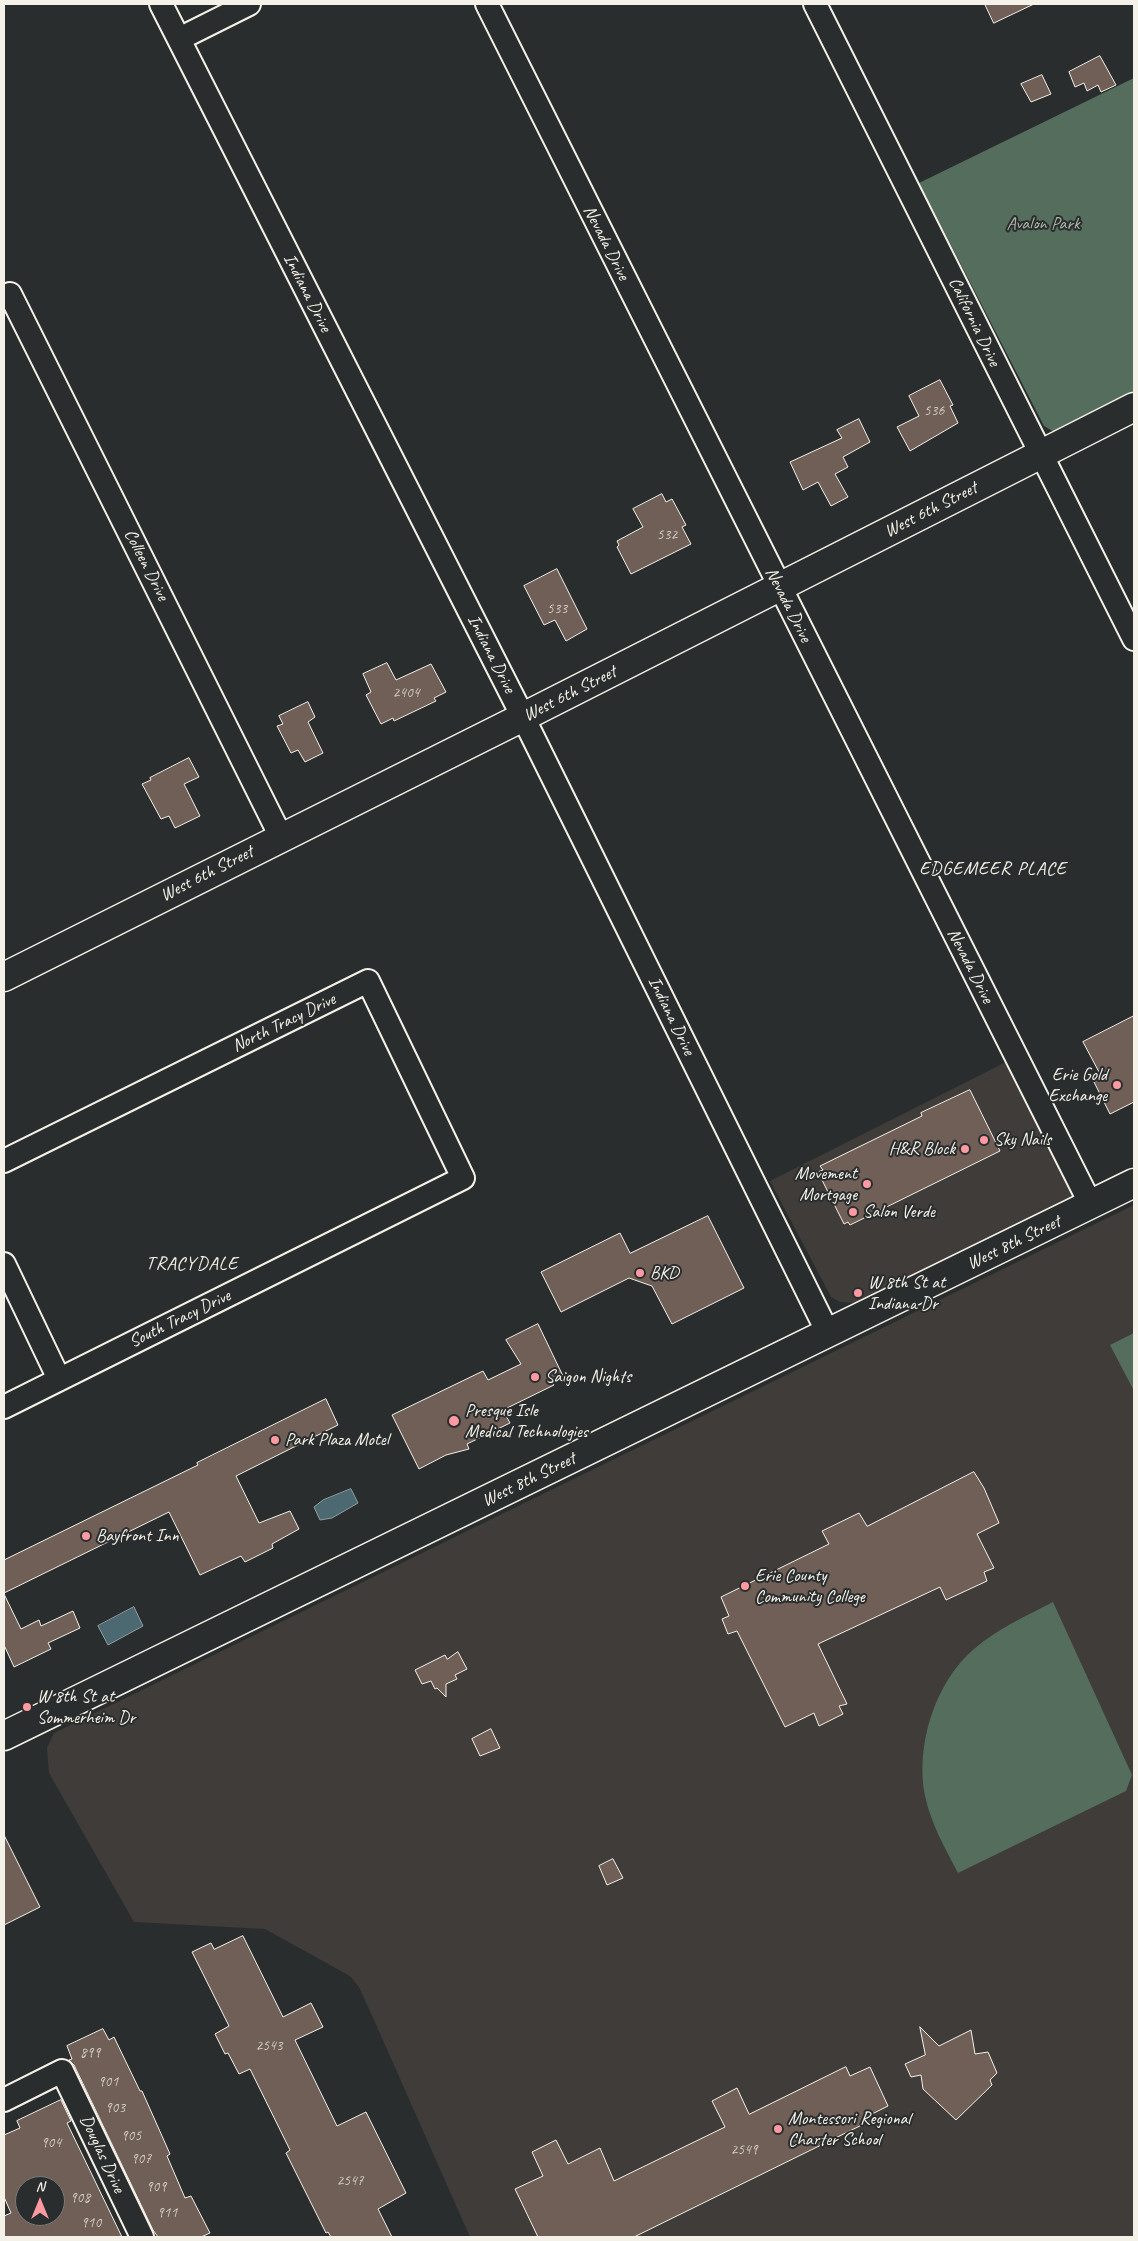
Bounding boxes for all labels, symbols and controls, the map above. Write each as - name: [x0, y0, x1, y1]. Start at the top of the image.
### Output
- street label: Nevada Drive: [578, 202, 634, 284]
- park label: Avalon Park: [1007, 213, 1079, 235]
- street label: Indiana Drive: [278, 250, 336, 336]
- street label: California Drive: [943, 274, 1005, 370]
- house number: 536: [924, 402, 944, 420]
- street label: West 6th Street: [881, 477, 981, 543]
- street label: Colleen Drive: [119, 526, 173, 604]
- house number: 532: [657, 526, 677, 544]
- street label: Nevada Drive: [760, 564, 816, 646]
- house number: 533: [547, 600, 567, 618]
- street label: Indiana Drive: [462, 611, 520, 697]
- street label: West 6th Street: [520, 661, 620, 727]
- house number: 2404: [393, 684, 419, 702]
- street label: West 6th Street: [157, 841, 257, 907]
- district label: EDGEMEER PLACE: [917, 858, 1069, 880]
- street label: Nevada Drive: [942, 925, 998, 1007]
- street label: Indiana Drive: [643, 973, 699, 1059]
- street label: North Tracy Drive: [229, 989, 339, 1057]
- place label: Erie Gold Exchange: [1048, 1064, 1107, 1106]
- marker: Erie Gold Exchange: [1111, 1079, 1123, 1091]
- place label: Sky Nails: [994, 1129, 1051, 1151]
- marker: Sky Nails: [978, 1134, 990, 1146]
- place label: H&R Block: [889, 1138, 955, 1160]
- marker: H&R Block: [959, 1143, 971, 1155]
- place label: Movement Mortgage: [795, 1163, 857, 1206]
- marker: Movement Mortgage: [861, 1178, 873, 1190]
- place label: Salon Verde: [863, 1201, 935, 1223]
- marker: Salon Verde: [847, 1206, 859, 1218]
- street label: West 8th Street: [964, 1211, 1064, 1275]
- district label: TRACYDALE: [144, 1253, 240, 1275]
- place label: BKD: [650, 1262, 679, 1284]
- marker: BKD: [634, 1267, 646, 1279]
- place label: W 8th St at Indiana Dr: [868, 1272, 945, 1315]
- street label: South Tracy Drive: [126, 1285, 234, 1353]
- marker: W 8th St at Indiana Dr: [852, 1287, 864, 1299]
- place label: Saigon Nights: [545, 1366, 631, 1388]
- marker: Saigon Nights: [529, 1371, 541, 1383]
- place label: Presque Isle Medical Technologies: [465, 1400, 588, 1442]
- marker: Presque Isle Medical Technologies: [447, 1414, 461, 1428]
- place label: Park Plaza Motel: [285, 1429, 389, 1451]
- marker: Park Plaza Motel: [269, 1434, 281, 1446]
- street label: West 8th Street: [479, 1448, 579, 1512]
- place label: Bayfront Inn: [96, 1525, 179, 1547]
- marker: Bayfront Inn: [80, 1530, 92, 1542]
- place label: Erie County Community College: [755, 1565, 865, 1608]
- marker: Erie County Community College: [739, 1580, 751, 1592]
- place label: W 8th St at Sommerheim Dr: [37, 1686, 135, 1728]
- marker: W 8th St at Sommerheim Dr: [21, 1701, 33, 1713]
- house number: 2543: [256, 2037, 282, 2055]
- house number: 899: [80, 2044, 100, 2062]
- house number: 901: [98, 2073, 118, 2091]
- house number: 903: [105, 2099, 125, 2117]
- place label: Montessori Regional Charter School: [788, 2108, 911, 2150]
- street label: Douglas Drive: [75, 2112, 129, 2196]
- marker: Montessori Regional Charter School: [772, 2123, 784, 2135]
- house number: 905: [121, 2127, 141, 2145]
- house number: 904: [41, 2134, 61, 2152]
- house number: 2549: [731, 2141, 757, 2159]
- house number: 907: [131, 2150, 151, 2168]
- house number: 2547: [337, 2172, 363, 2190]
- north arrow: [15, 2176, 65, 2226]
- text: N: [36, 2178, 44, 2195]
- house number: 909: [146, 2178, 166, 2196]
- house number: 908: [70, 2189, 90, 2207]
- house number: 911: [157, 2204, 177, 2222]
- house number: 910: [81, 2214, 101, 2232]

